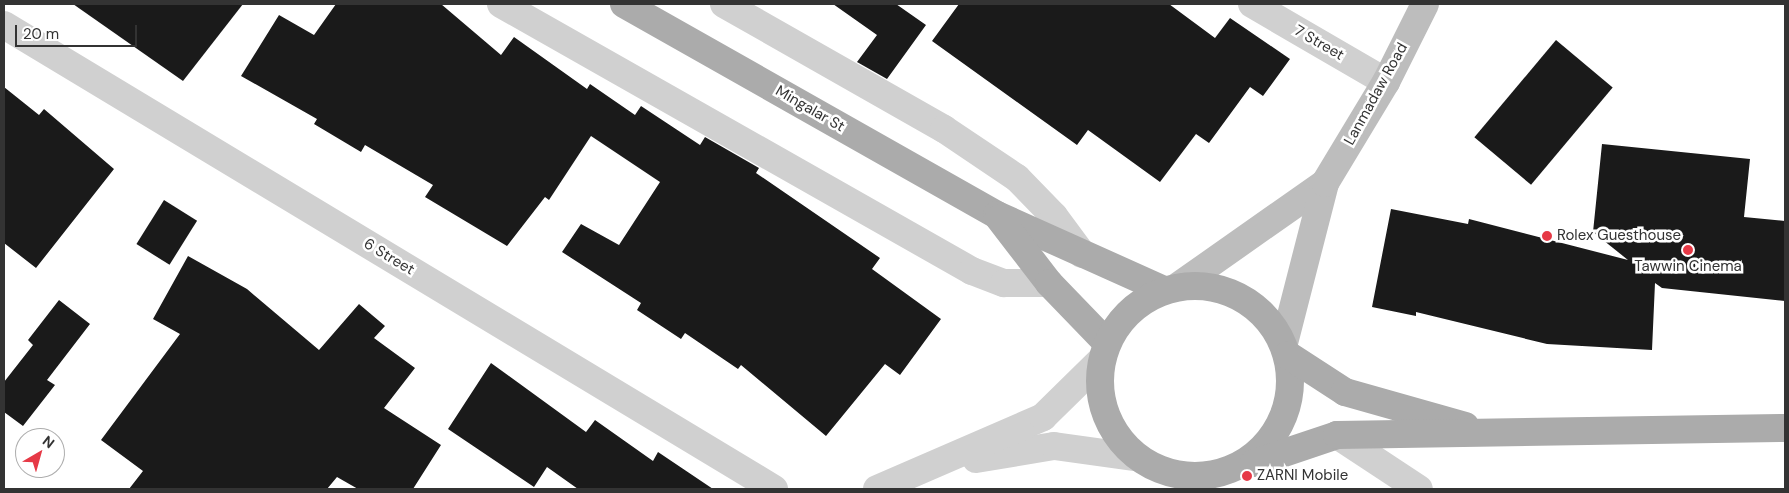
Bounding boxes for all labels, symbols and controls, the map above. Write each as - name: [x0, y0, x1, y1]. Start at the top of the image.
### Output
- scale bar: [18, 15, 140, 47]
- street label: 7 Street: [1291, 22, 1347, 64]
- text: 20 m: [23, 24, 59, 44]
- street label: Lanmadaw Road: [1341, 40, 1411, 148]
- street label: Mingalar St: [772, 82, 848, 136]
- place label: Rolex Guesthouse: [1557, 227, 1681, 245]
- marker: Rolex Guesthouse: [1541, 230, 1553, 242]
- street label: 6 Street: [360, 235, 418, 279]
- marker: Tawwin Cinema: [1682, 244, 1694, 256]
- place label: Tawwin Cinema: [1634, 258, 1742, 276]
- north arrow: [15, 428, 65, 478]
- text: N: [39, 432, 58, 452]
- place label: ZARNI Mobile: [1257, 467, 1348, 485]
- marker: ZARNI Mobile: [1241, 470, 1253, 482]

